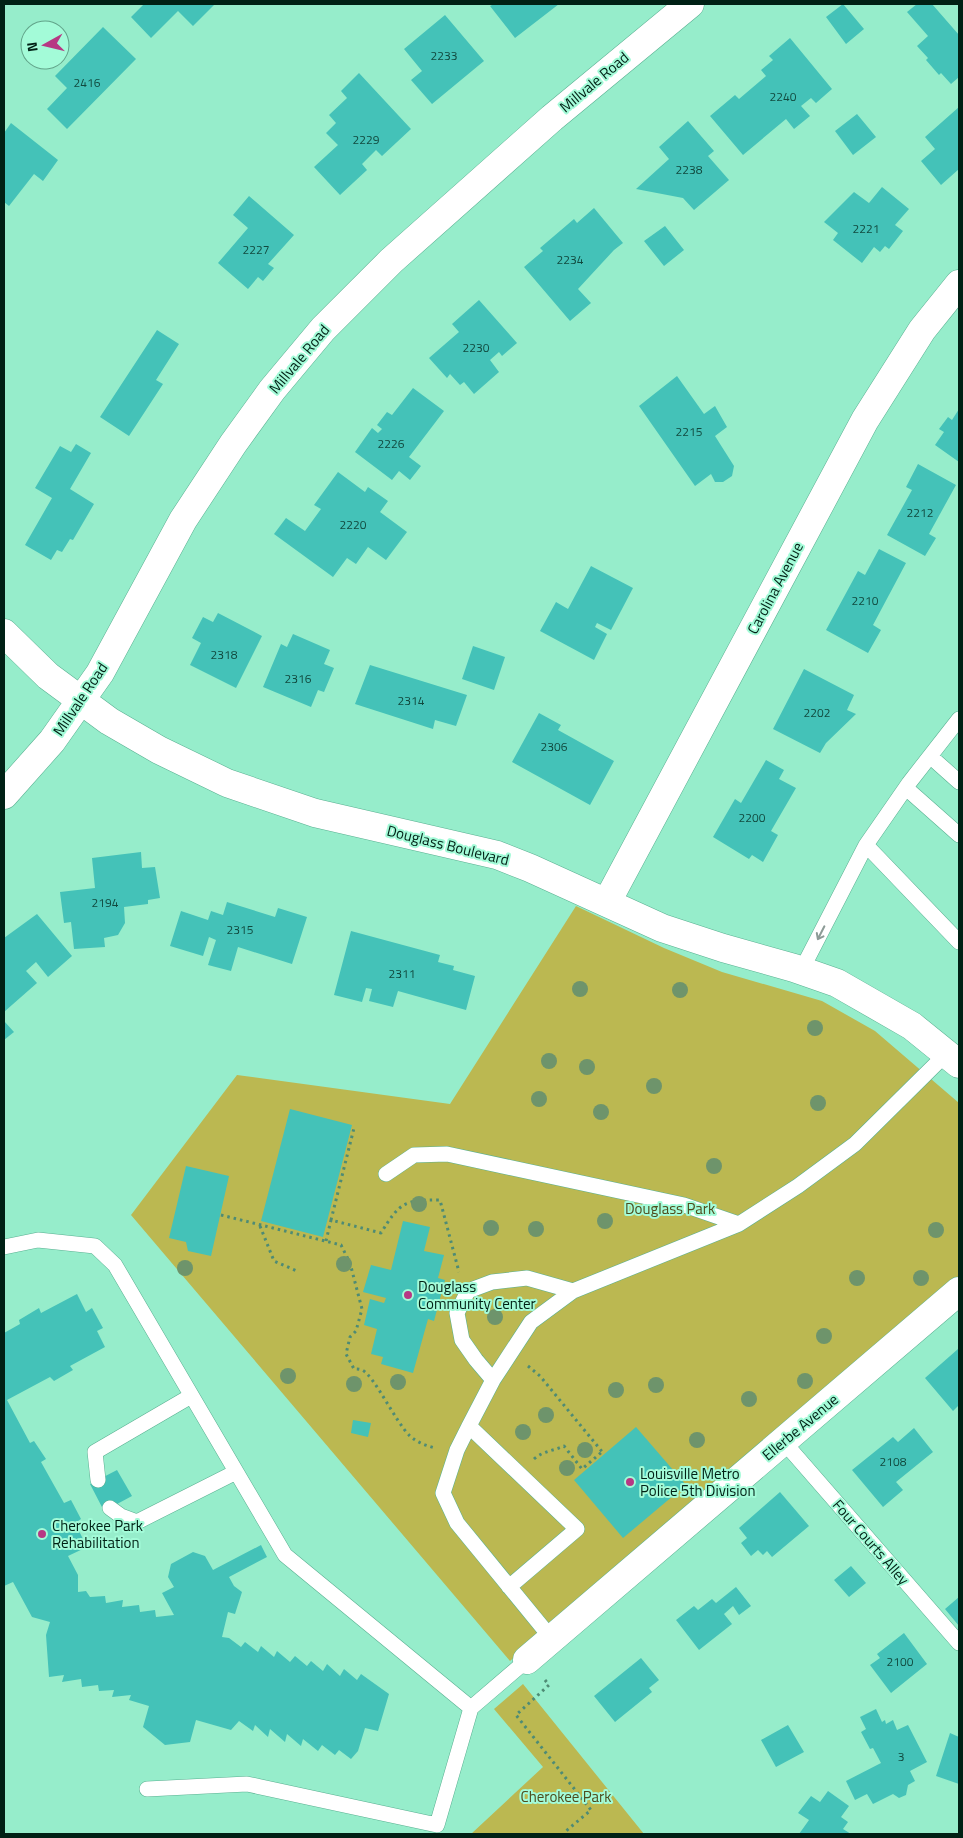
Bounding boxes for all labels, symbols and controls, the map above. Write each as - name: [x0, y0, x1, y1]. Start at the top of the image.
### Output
- north arrow: [20, 20, 70, 70]
- text: N: [21, 41, 43, 53]
- house number: 2233: [431, 46, 457, 65]
- street label: Millvale Road: [554, 46, 634, 118]
- house number: 2416: [74, 73, 101, 92]
- house number: 2240: [770, 87, 797, 106]
- house number: 2229: [353, 130, 380, 149]
- house number: 2238: [676, 160, 703, 179]
- house number: 2221: [853, 219, 879, 238]
- house number: 2227: [243, 240, 269, 259]
- house number: 2234: [557, 250, 584, 269]
- street label: Millvale Road: [263, 319, 335, 399]
- house number: 2230: [463, 338, 490, 357]
- house number: 2215: [676, 422, 703, 441]
- house number: 2226: [378, 434, 405, 453]
- house number: 2212: [907, 503, 933, 522]
- house number: 2220: [340, 515, 367, 534]
- street label: Carolina Avenue: [741, 538, 809, 638]
- house number: 2210: [852, 591, 879, 610]
- house number: 2318: [211, 645, 238, 664]
- street label: Millvale Road: [47, 658, 113, 740]
- house number: 2316: [285, 669, 312, 688]
- house number: 2314: [398, 691, 425, 710]
- house number: 2202: [804, 703, 830, 722]
- house number: 2306: [541, 737, 568, 756]
- house number: 2200: [739, 808, 766, 827]
- street label: Douglass Boulevard: [385, 819, 511, 871]
- house number: 2194: [92, 893, 119, 912]
- house number: 2315: [227, 920, 254, 939]
- one-way arrow: [816, 925, 826, 940]
- house number: 2311: [389, 964, 415, 983]
- park label: Douglass Park: [625, 1197, 715, 1220]
- place label: Douglass Community Center: [418, 1275, 536, 1315]
- marker: Douglass Community Center: [402, 1289, 414, 1301]
- street label: Ellerbe Avenue: [757, 1388, 843, 1466]
- house number: 2108: [880, 1452, 907, 1471]
- place label: Louisville Metro Police 5th Division: [640, 1462, 756, 1502]
- marker: Louisville Metro Police 5th Division: [624, 1476, 636, 1488]
- street label: Four Courts Alley: [827, 1494, 915, 1590]
- place label: Cherokee Park Rehabilitation: [52, 1514, 143, 1554]
- marker: Cherokee Park Rehabilitation: [36, 1528, 48, 1540]
- house number: 2100: [887, 1652, 914, 1671]
- house number: 3: [898, 1747, 904, 1766]
- park label: Cherokee Park: [521, 1785, 611, 1808]

